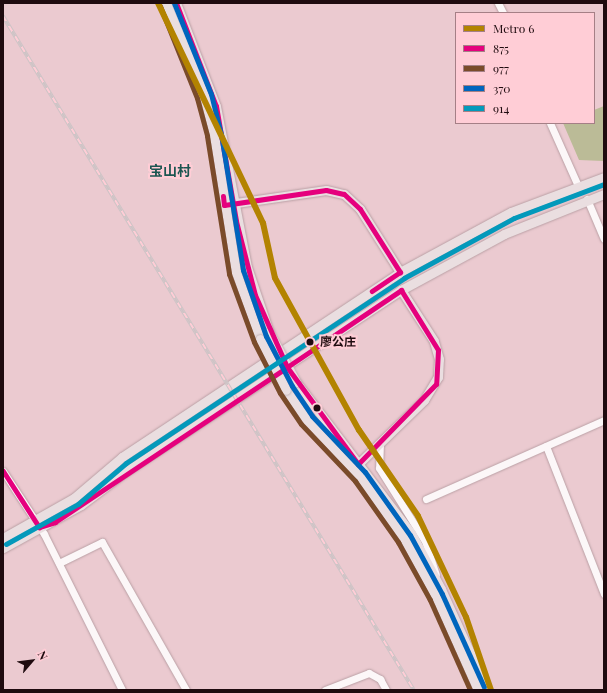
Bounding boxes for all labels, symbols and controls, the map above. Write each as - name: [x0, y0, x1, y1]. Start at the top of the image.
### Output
- legend: [455, 12, 595, 124]
- text: Metro 6: [493, 20, 534, 36]
- text: 875: [493, 40, 509, 56]
- text: 977: [493, 60, 509, 76]
- text: 370: [493, 80, 510, 96]
- text: 914: [493, 100, 509, 116]
- district label: 宝山村: [149, 163, 191, 179]
- marker: 廖公庄: [303, 335, 317, 349]
- place label: 廖公庄: [320, 335, 356, 349]
- unlabelled marker: [312, 403, 322, 413]
- north arrow: [12, 641, 52, 681]
- text: N: [35, 648, 52, 662]

